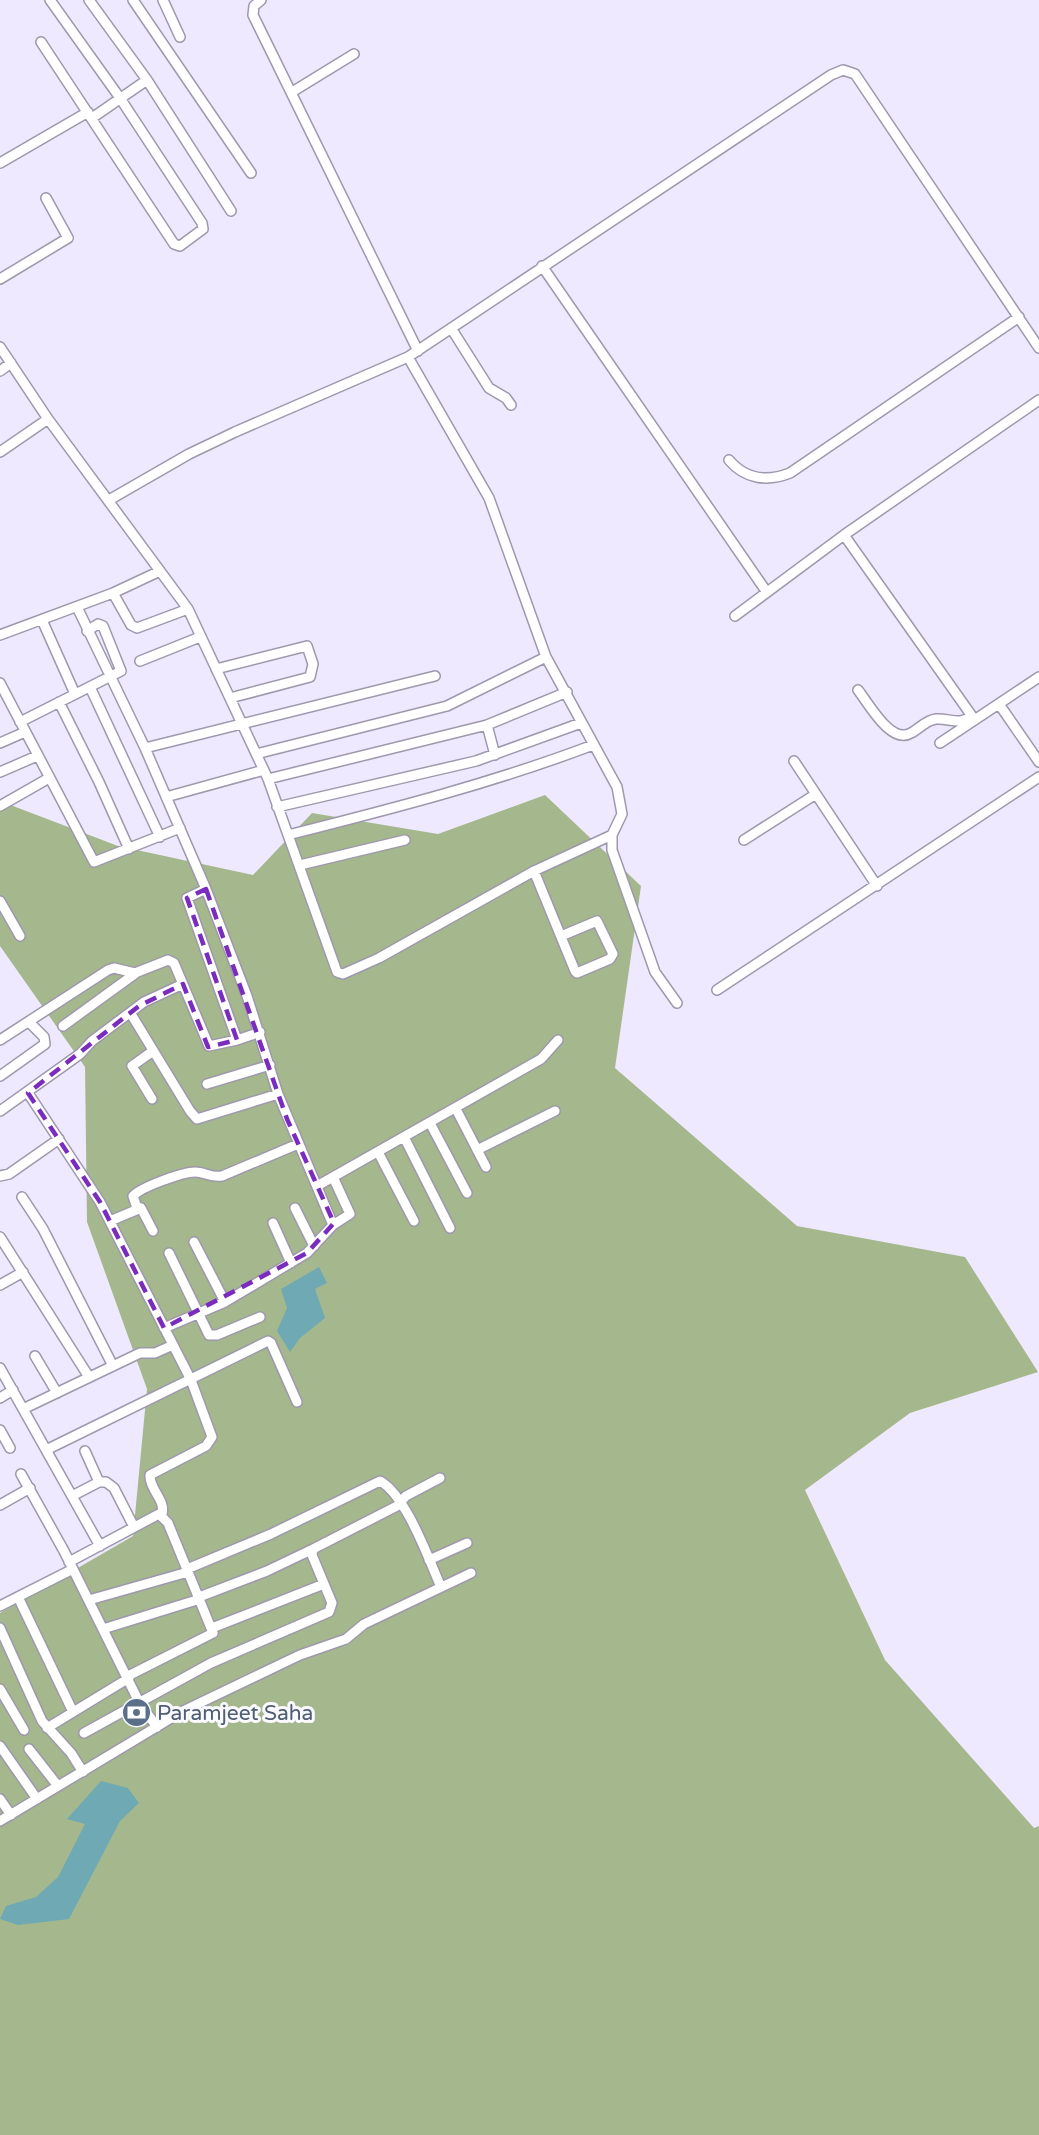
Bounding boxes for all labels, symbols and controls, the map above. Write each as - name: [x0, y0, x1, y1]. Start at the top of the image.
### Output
- bank icon: Paramjeet Saha: [120, 1697, 152, 1729]
- place label: Paramjeet Saha: [157, 1701, 313, 1726]

